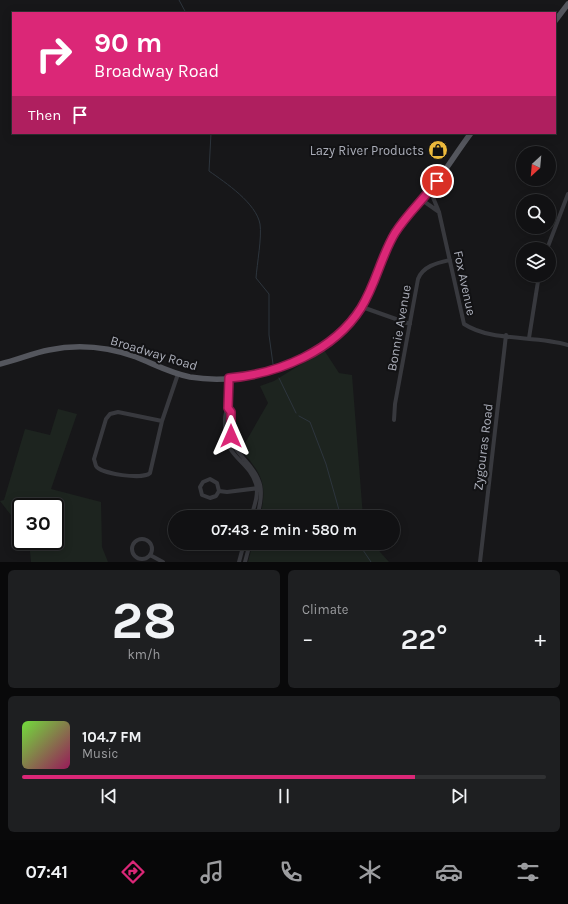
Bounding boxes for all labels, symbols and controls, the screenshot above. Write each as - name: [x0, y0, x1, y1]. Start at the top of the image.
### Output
- text: 90 m: [94, 26, 162, 59]
- icon: right: [28, 28, 80, 80]
- text: Broadway Road: [94, 60, 219, 82]
- icon: arrive: [69, 104, 91, 126]
- text: Then: [28, 106, 61, 124]
- shop icon: Lazy River Products: [427, 139, 449, 161]
- place label: Lazy River Products: [310, 143, 424, 158]
- north arrow: [516, 146, 556, 186]
- map controls: [516, 146, 556, 282]
- pin: [420, 164, 454, 198]
- icon: arrive: [426, 170, 448, 192]
- button: search: [516, 194, 556, 234]
- button: layers: [516, 242, 556, 282]
- street label: Fox Avenue: [451, 249, 479, 317]
- street label: Bonnie Avenue: [384, 283, 414, 372]
- street label: Broadway Road: [109, 333, 199, 373]
- street label: Zygouras Road: [470, 403, 496, 491]
- position arrow: [210, 415, 252, 457]
- speed limit sign: 30: [12, 498, 64, 550]
- text: 07:43 · 2 min · 580 m: [211, 521, 357, 539]
- text: 28: [111, 590, 177, 651]
- text: Climate: [302, 602, 348, 617]
- text: 22°: [400, 621, 448, 657]
- text: −: [302, 626, 314, 652]
- text: +: [534, 626, 546, 652]
- text: km/h: [128, 647, 160, 662]
- text: 104.7 FM: [82, 728, 142, 746]
- text: Music: [82, 746, 118, 761]
- icon: previous: [98, 785, 120, 807]
- icon: pause: [273, 785, 295, 807]
- icon: next: [448, 785, 470, 807]
- icon: directions: [119, 858, 147, 886]
- icon: music: [198, 858, 226, 886]
- icon: phone: [277, 858, 305, 886]
- icon: climate: [356, 858, 384, 886]
- icon: car: [435, 858, 463, 886]
- icon: filters: [514, 858, 542, 886]
- text: 07:41: [26, 861, 68, 883]

